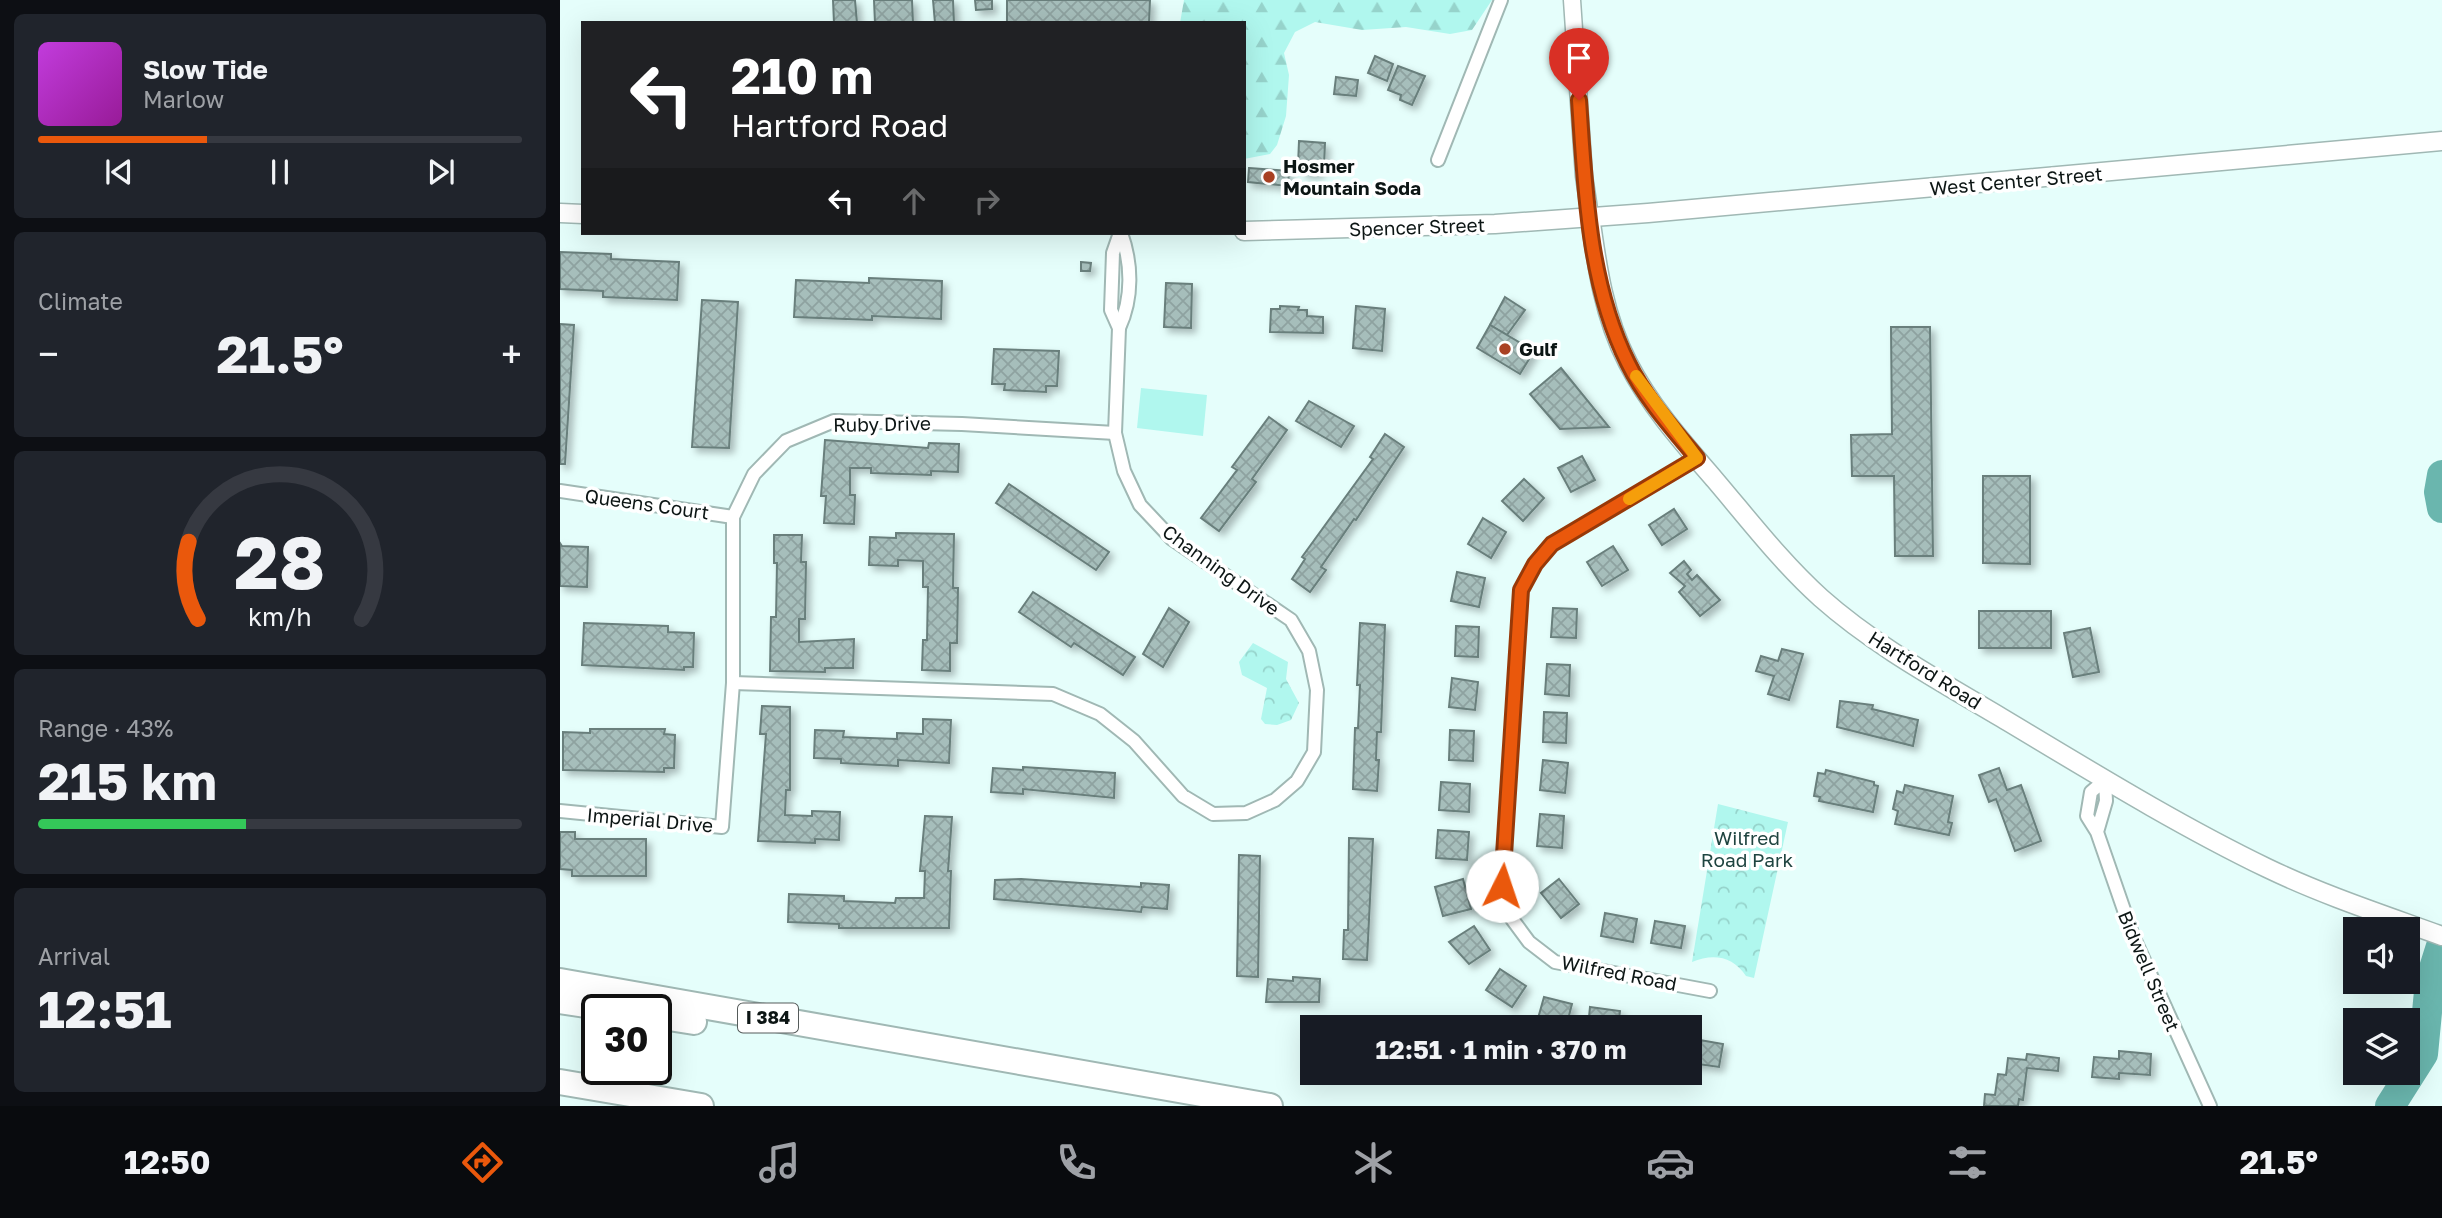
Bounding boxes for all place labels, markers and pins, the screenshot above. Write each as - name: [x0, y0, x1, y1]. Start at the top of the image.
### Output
- pin: [1549, 28, 1609, 100]
- place label: Hosmer Mountain Soda: [1283, 154, 1421, 199]
- marker: Hosmer Mountain Soda: [1261, 169, 1277, 185]
- place label: Gulf: [1519, 337, 1557, 360]
- marker: Gulf: [1497, 341, 1513, 357]

